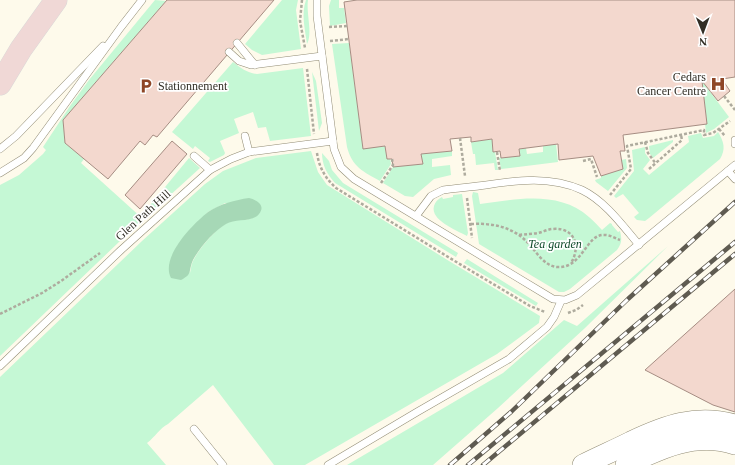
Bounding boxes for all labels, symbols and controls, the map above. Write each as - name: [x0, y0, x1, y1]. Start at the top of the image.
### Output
- north arrow: [683, 12, 723, 52]
- text: N: [699, 36, 707, 48]
- place label: Cedars Cancer Centre: [637, 70, 706, 98]
- hospital icon: Cedars Cancer Centre: [709, 75, 727, 93]
- parking icon: Stationnement: [137, 77, 155, 95]
- place label: Stationnement: [158, 79, 228, 93]
- street label: Glen Path Hill: [113, 186, 174, 243]
- park label: Tea garden: [528, 237, 582, 251]

